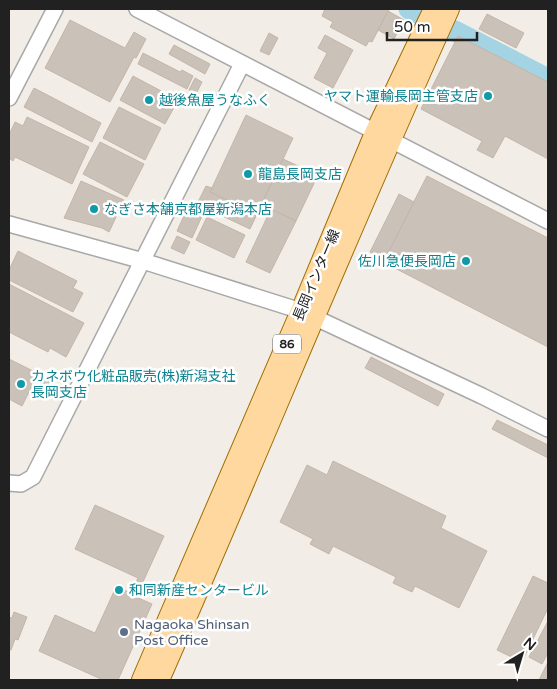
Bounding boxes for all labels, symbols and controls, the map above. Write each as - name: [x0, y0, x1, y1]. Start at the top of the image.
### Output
- scale bar: [387, 10, 477, 42]
- text: 50 m: [394, 18, 431, 36]
- place label: ヤマト運輸長岡主管支店: [324, 88, 478, 105]
- marker: ヤマト運輸長岡主管支店: [482, 90, 494, 102]
- place label: 越後魚屋うなふく: [159, 92, 271, 109]
- marker: 越後魚屋うなふく: [143, 94, 155, 106]
- place label: 龍島長岡支店: [258, 166, 342, 183]
- marker: 龍島長岡支店: [242, 168, 254, 180]
- place label: なぎさ本舗京都屋新潟本店: [104, 201, 272, 218]
- marker: なぎさ本舗京都屋新潟本店: [88, 203, 100, 215]
- street label: 長岡インター線: [289, 227, 343, 324]
- place label: 佐川急便長岡店: [358, 253, 456, 270]
- marker: 佐川急便長岡店: [460, 255, 472, 267]
- road number: 86: [273, 334, 301, 354]
- place label: カネボウ化粧品販売(株)新潟支社 長岡支店: [31, 368, 236, 401]
- marker: カネボウ化粧品販売(株)新潟支社 長岡支店: [15, 378, 27, 390]
- place label: 和同新産センタービル: [129, 582, 269, 599]
- marker: 和同新産センタービル: [113, 584, 125, 596]
- place label: Nagaoka Shinsan Post Office: [134, 616, 250, 649]
- marker: Nagaoka Shinsan Post Office: [118, 626, 130, 638]
- north arrow: [497, 629, 547, 679]
- text: N: [520, 634, 539, 654]

